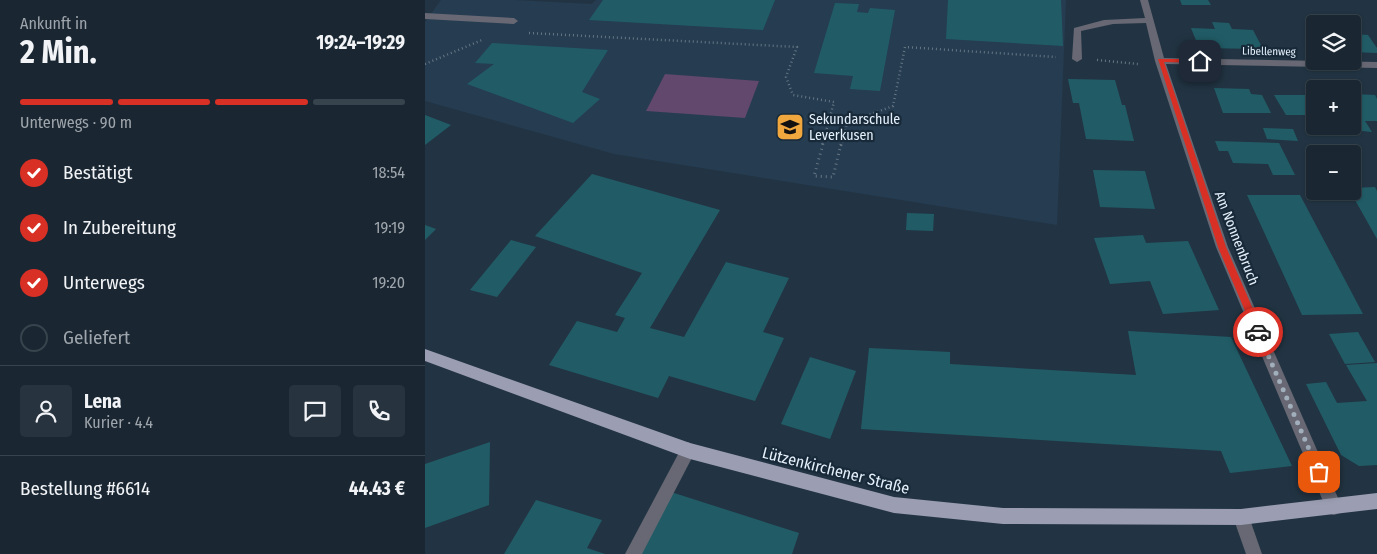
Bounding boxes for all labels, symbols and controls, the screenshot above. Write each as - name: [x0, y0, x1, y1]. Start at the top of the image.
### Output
- text: Ankunft in: [20, 14, 87, 33]
- map controls: [1306, 15, 1361, 200]
- button: layers: [1306, 15, 1361, 70]
- text: 19:24–19:29: [316, 31, 405, 54]
- text: 2 Min.: [20, 33, 97, 71]
- pin: [1179, 40, 1221, 82]
- street label: Libellenweg: [1242, 45, 1297, 58]
- icon: home: [1186, 47, 1214, 75]
- button: +: [1306, 80, 1361, 135]
- place label: Sekundarschule Leverkusen: [809, 111, 900, 144]
- school or university icon: Sekundarschule Leverkusen: [775, 112, 805, 142]
- text: Unterwegs · 90 m: [20, 113, 132, 132]
- button: −: [1306, 145, 1361, 200]
- icon: check: [20, 159, 48, 187]
- text: Bestätigt: [63, 161, 132, 184]
- text: 18:54: [372, 163, 405, 182]
- street label: Am Nonnenbruch: [1211, 189, 1262, 288]
- icon: check: [20, 214, 48, 242]
- text: In Zubereitung: [63, 216, 176, 239]
- text: 19:19: [374, 218, 405, 237]
- icon: check: [20, 269, 48, 297]
- text: Unterwegs: [63, 271, 145, 294]
- text: 19:20: [372, 273, 405, 292]
- courier: [1233, 307, 1283, 357]
- icon: car: [1244, 318, 1272, 346]
- text: Geliefert: [63, 326, 130, 349]
- button: person: [20, 385, 72, 437]
- button: chat: [289, 385, 341, 437]
- button: phone: [353, 385, 405, 437]
- text: Lena: [84, 390, 122, 413]
- text: Kurier · 4.4: [84, 413, 153, 432]
- street label: Lützenkirchener Straße: [760, 443, 912, 498]
- pin: [1298, 451, 1340, 493]
- icon: bag: [1305, 458, 1333, 486]
- text: Bestellung #6614: [20, 477, 150, 500]
- text: 44.43 €: [349, 477, 405, 500]

